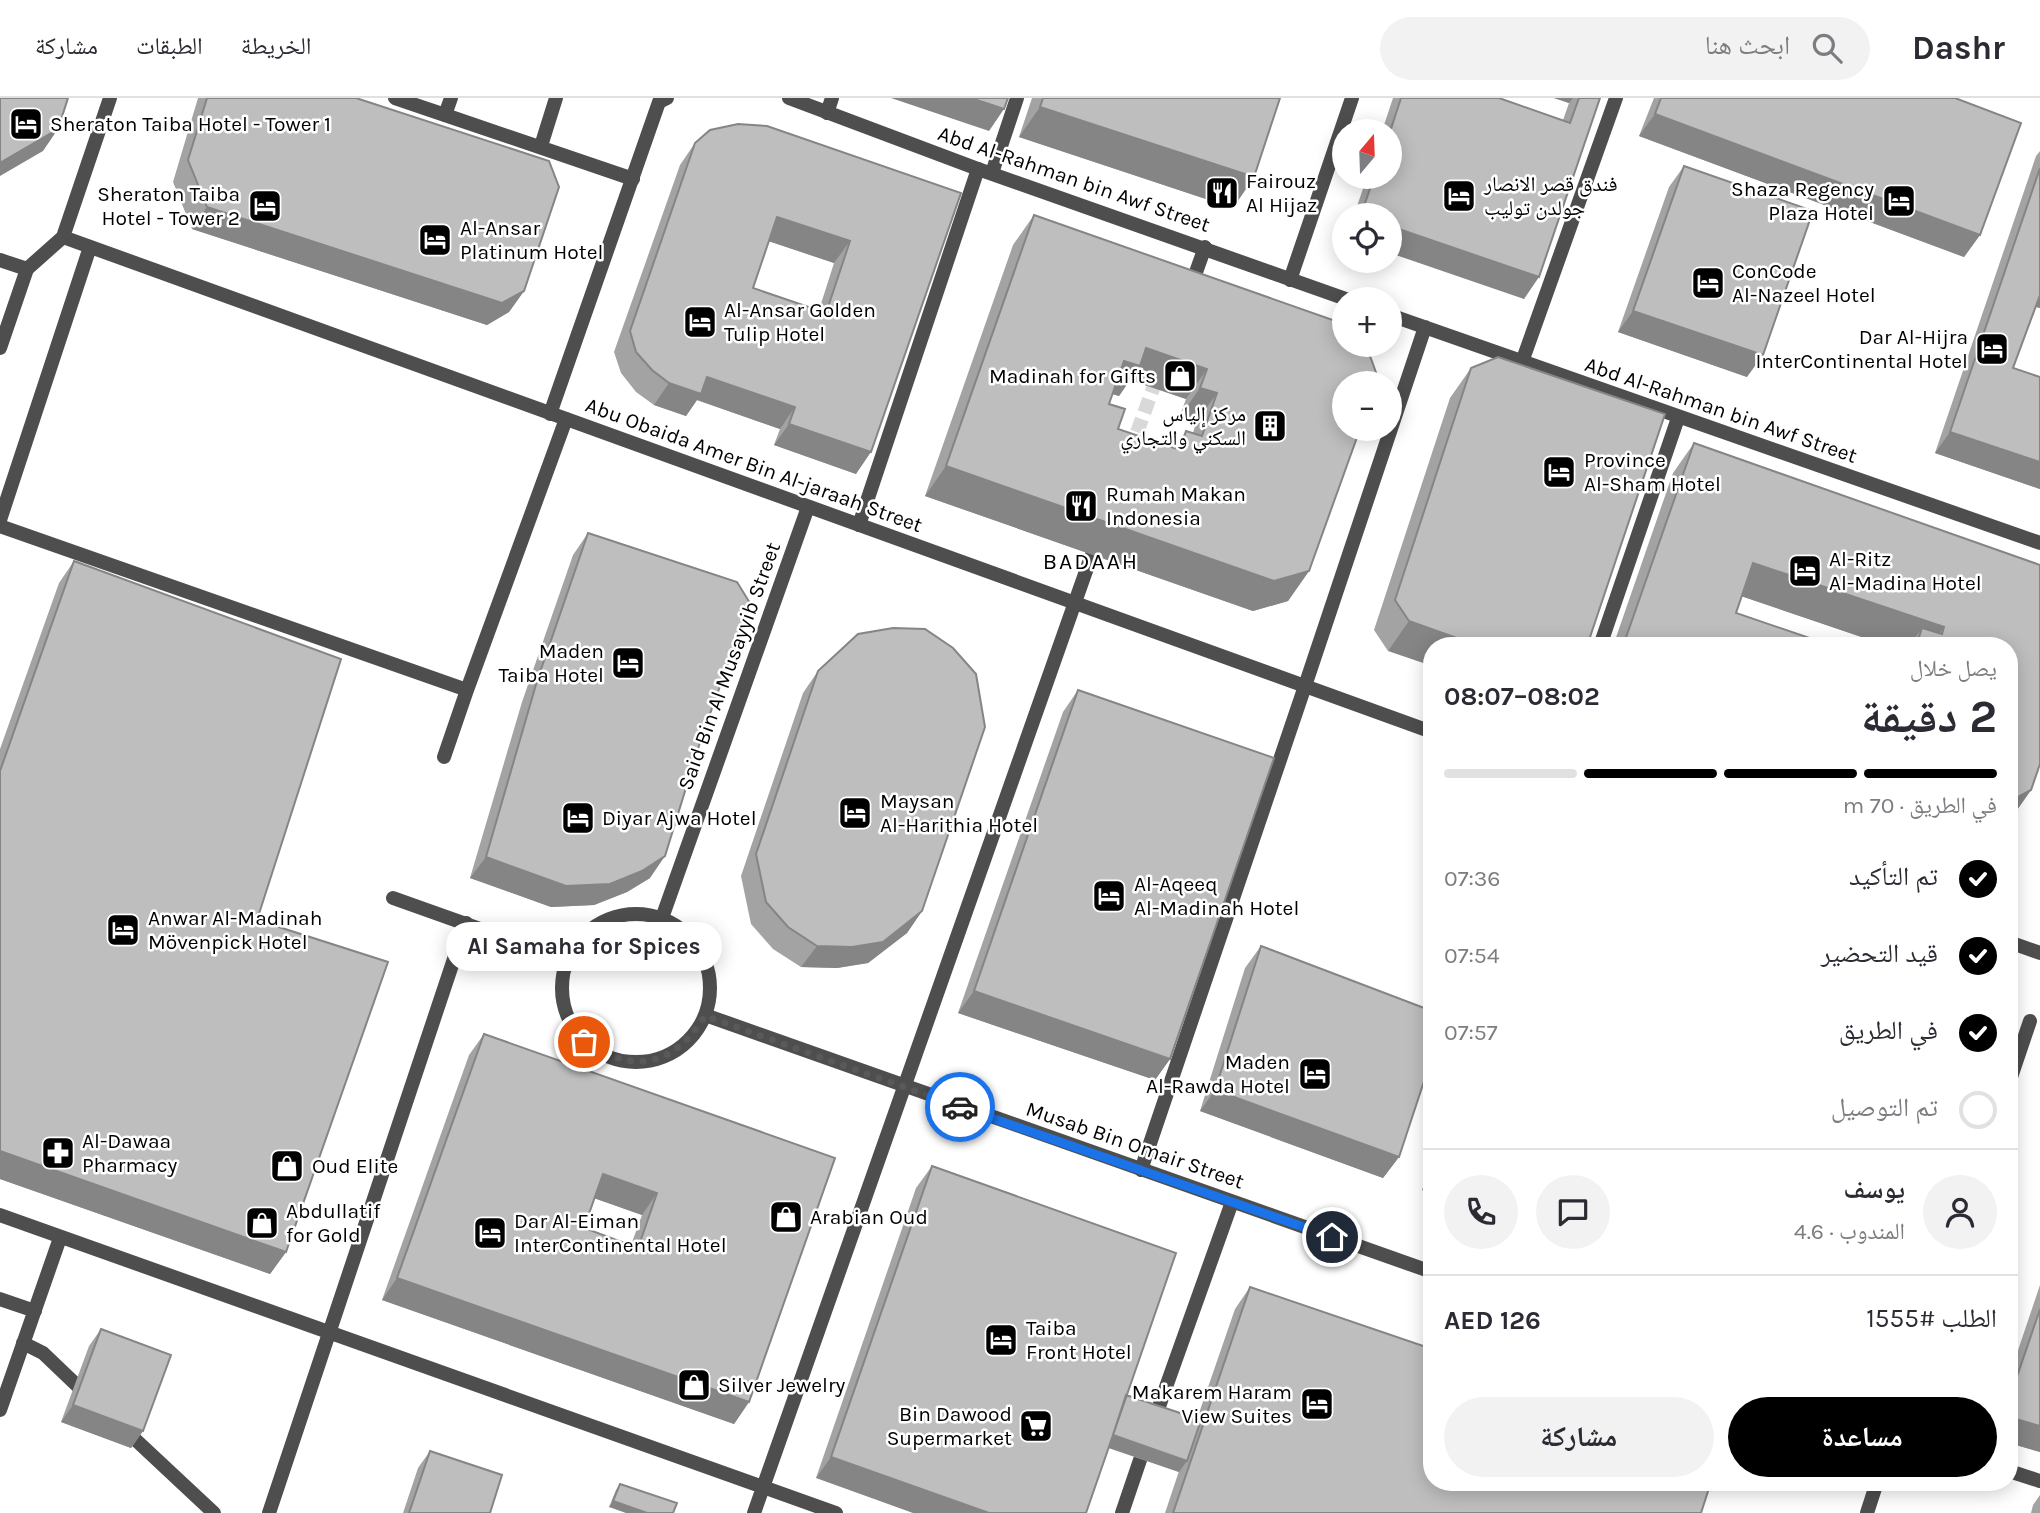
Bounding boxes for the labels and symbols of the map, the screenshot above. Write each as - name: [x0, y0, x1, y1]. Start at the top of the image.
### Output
- hotel icon: Sheraton Taiba Hotel - Tower 1: [7, 105, 45, 143]
- place label: Sheraton Taiba Hotel - Tower 1: [50, 112, 331, 136]
- north arrow: [1332, 119, 1402, 189]
- street label: Abd Al-Rahman bin Awf Street: [935, 121, 1213, 237]
- place label: Fairouz Al Hijaz: [1246, 169, 1317, 217]
- place label: فندق قصر الانصار جولدن توليب: [1483, 172, 1618, 220]
- restaurant icon: Fairouz Al Hijaz: [1203, 174, 1241, 212]
- hotel icon: فندق قصر الانصار جولدن توليب: [1440, 177, 1478, 215]
- place label: Shaza Regency Plaza Hotel: [1731, 177, 1874, 225]
- place label: Sheraton Taiba Hotel - Tower 2: [97, 182, 240, 230]
- hotel icon: Shaza Regency Plaza Hotel: [1880, 182, 1918, 220]
- hotel icon: Sheraton Taiba Hotel - Tower 2: [246, 187, 284, 225]
- place label: Al-Ansar Platinum Hotel: [460, 216, 603, 264]
- hotel icon: Al-Ansar Platinum Hotel: [416, 221, 454, 259]
- place label: ConCode Al-Nazeel Hotel: [1732, 259, 1876, 307]
- hotel icon: ConCode Al-Nazeel Hotel: [1689, 264, 1727, 302]
- place label: Al-Ansar Golden Tulip Hotel: [724, 298, 876, 346]
- hotel icon: Al-Ansar Golden Tulip Hotel: [681, 303, 719, 341]
- place label: Dar Al-Hijra InterContinental Hotel: [1755, 325, 1968, 373]
- hotel icon: Dar Al-Hijra InterContinental Hotel: [1973, 330, 2011, 368]
- street label: Abd Al-Rahman bin Awf Street: [1582, 352, 1860, 468]
- shop icon: Madinah for Gifts: [1161, 357, 1199, 395]
- place label: Madinah for Gifts: [989, 364, 1156, 388]
- street label: Abu Obaida Amer Bin Al-jaraah Street: [582, 393, 926, 537]
- place label: مركز إلياس السكني والتجاري: [1120, 402, 1246, 454]
- building icon: مركز إلياس السكني والتجاري: [1251, 407, 1289, 445]
- place label: Province Al-Sham Hotel: [1584, 448, 1721, 496]
- hotel icon: Province Al-Sham Hotel: [1540, 453, 1578, 491]
- place label: Rumah Makan Indonesia: [1106, 482, 1246, 530]
- restaurant icon: Rumah Makan Indonesia: [1062, 487, 1100, 525]
- street label: Said Bin Al Musayyib Street: [673, 539, 785, 793]
- place label: Al-Ritz Al-Madina Hotel: [1829, 547, 1982, 595]
- district label: BADAAH: [1043, 548, 1139, 575]
- hotel icon: Al-Ritz Al-Madina Hotel: [1786, 552, 1824, 590]
- place label: Maden Taiba Hotel: [498, 639, 604, 687]
- hotel icon: Maden Taiba Hotel: [609, 644, 647, 682]
- place label: Maysan Al-Harithia Hotel: [880, 789, 1038, 837]
- hotel icon: Maysan Al-Harithia Hotel: [836, 794, 874, 832]
- hotel icon: Diyar Ajwa Hotel: [559, 799, 597, 837]
- place label: Diyar Ajwa Hotel: [602, 806, 757, 830]
- place label: Al-Aqeeq Al-Madinah Hotel: [1134, 872, 1299, 920]
- hotel icon: Al-Aqeeq Al-Madinah Hotel: [1090, 877, 1128, 915]
- place label: Anwar Al-Madinah Mövenpick Hotel: [148, 906, 322, 954]
- hotel icon: Anwar Al-Madinah Mövenpick Hotel: [104, 911, 142, 949]
- callout: Al Samaha for Spices: [446, 923, 722, 972]
- pin: [554, 1012, 614, 1072]
- place label: Maden Al-Rawda Hotel: [1146, 1050, 1290, 1098]
- hotel icon: Maden Al-Rawda Hotel: [1296, 1055, 1334, 1093]
- courier: [925, 1072, 995, 1142]
- street label: Musab Bin Omair Street: [1023, 1096, 1247, 1194]
- place label: Al-Dawaa Pharmacy: [82, 1129, 177, 1177]
- pharmacy icon: Al-Dawaa Pharmacy: [39, 1134, 77, 1172]
- shop icon: Oud Elite: [268, 1147, 306, 1185]
- place label: Oud Elite: [312, 1154, 398, 1178]
- shop icon: Arabian Oud: [767, 1198, 805, 1236]
- place label: Abdullatif for Gold: [286, 1199, 381, 1247]
- shop icon: Abdullatif for Gold: [243, 1204, 281, 1242]
- place label: Arabian Oud: [810, 1205, 928, 1229]
- pin: [1302, 1207, 1362, 1267]
- place label: Dar Al-Eiman InterContinental Hotel: [514, 1209, 727, 1257]
- hotel icon: Dar Al-Eiman InterContinental Hotel: [471, 1214, 509, 1252]
- place label: Taiba Front Hotel: [1026, 1316, 1132, 1364]
- hotel icon: Taiba Front Hotel: [982, 1321, 1020, 1359]
- shop icon: Silver Jewelry: [675, 1366, 713, 1404]
- place label: Silver Jewelry: [718, 1373, 845, 1397]
- place label: Makarem Haram View Suites: [1132, 1380, 1292, 1428]
- hotel icon: Makarem Haram View Suites: [1298, 1385, 1336, 1423]
- place label: Bin Dawood Supermarket: [887, 1402, 1012, 1450]
- supermarket icon: Bin Dawood Supermarket: [1017, 1407, 1055, 1445]

